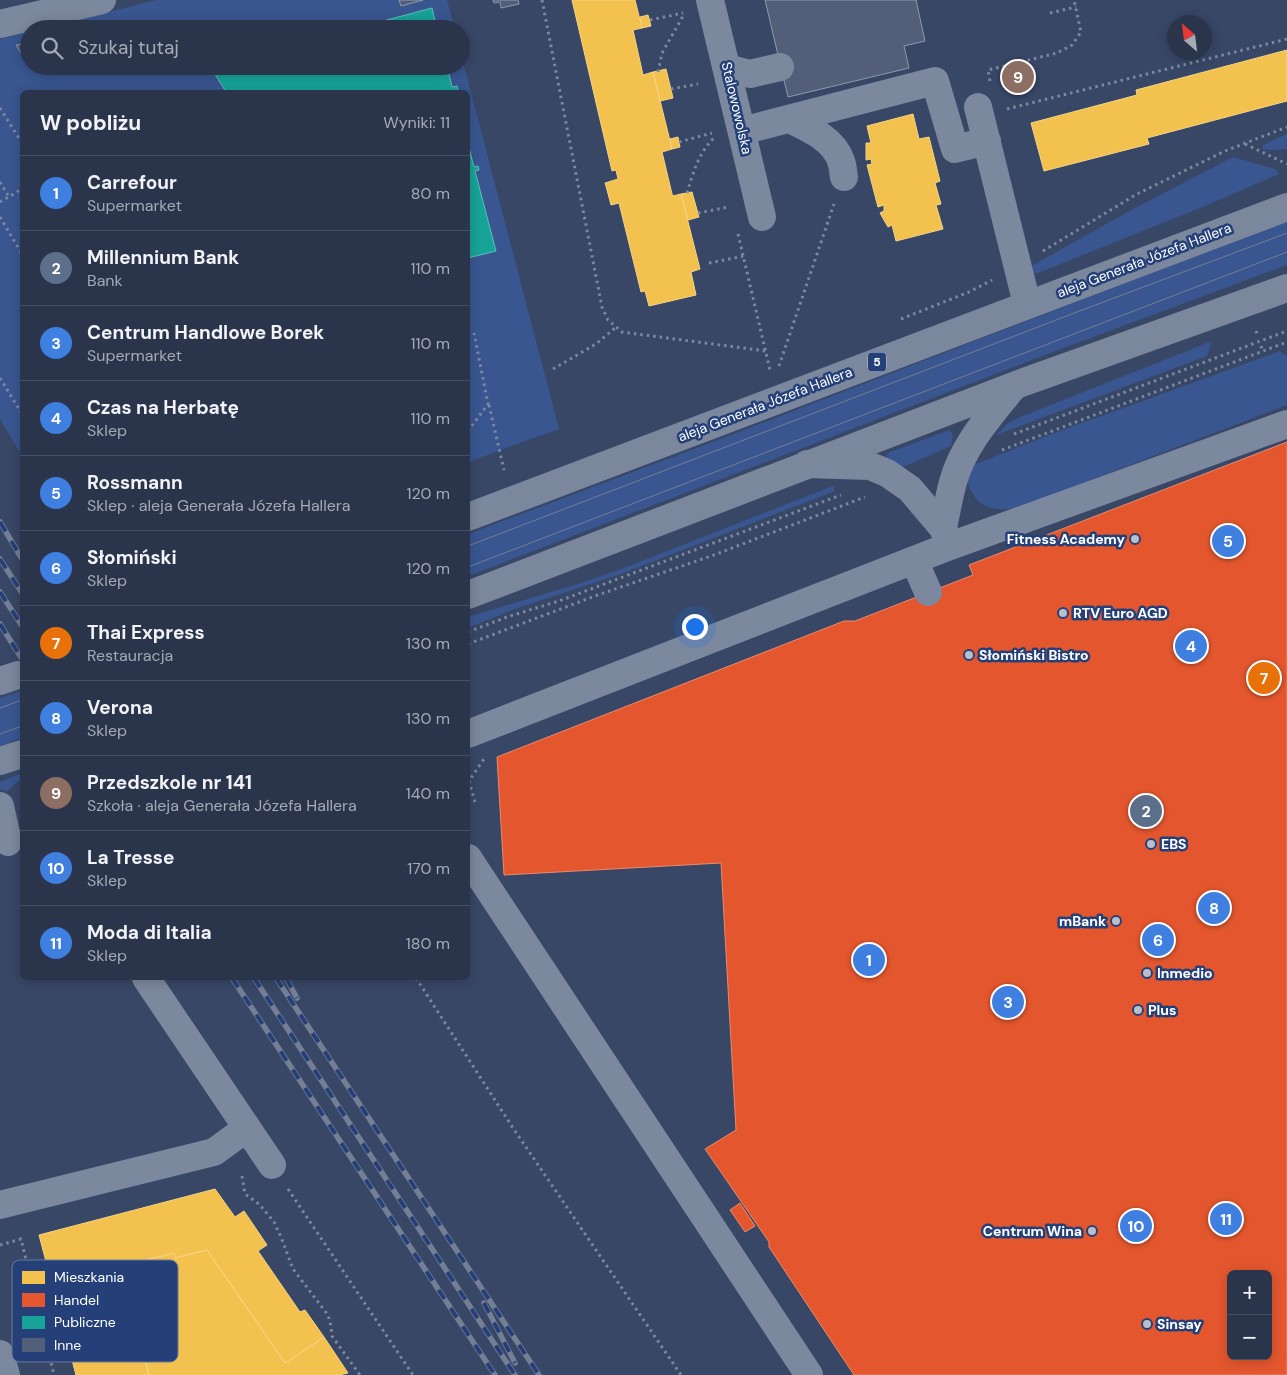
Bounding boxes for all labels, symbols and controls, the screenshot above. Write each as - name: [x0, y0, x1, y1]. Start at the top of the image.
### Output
- north arrow: [1167, 15, 1212, 60]
- search box: [20, 20, 470, 75]
- icon: search: [38, 34, 66, 62]
- text: Szukaj tutaj: [78, 35, 179, 60]
- pin: 9: [1002, 58, 1034, 96]
- street label: Stalowowolska: [718, 60, 756, 156]
- text: W pobliżu: [40, 109, 141, 137]
- text: Wyniki: 11: [383, 112, 450, 133]
- text: Carrefour: [87, 170, 177, 195]
- text: 1: [53, 183, 59, 204]
- text: 80 m: [411, 183, 450, 204]
- text: Supermarket: [87, 195, 182, 216]
- street label: aleja Generała Józefa Hallera: [1054, 218, 1234, 302]
- text: Millennium Bank: [87, 245, 239, 270]
- text: 2: [51, 258, 61, 279]
- text: 110 m: [411, 258, 450, 279]
- text: Bank: [87, 270, 123, 291]
- text: Centrum Handlowe Borek: [87, 320, 324, 345]
- text: 3: [51, 333, 61, 354]
- text: 110 m: [411, 333, 450, 354]
- text: Supermarket: [87, 345, 182, 366]
- road number: 5: [868, 352, 886, 372]
- street label: aleja Generała Józefa Hallera: [675, 362, 855, 446]
- text: Czas na Herbatę: [87, 395, 239, 420]
- text: 4: [51, 408, 61, 429]
- text: 110 m: [411, 408, 450, 429]
- text: Sklep: [87, 420, 127, 441]
- text: Rossmann: [87, 470, 183, 495]
- text: 5: [51, 483, 61, 504]
- text: 120 m: [406, 483, 450, 504]
- text: Sklep · aleja Generała Józefa Hallera: [87, 495, 350, 516]
- pin: 5: [1212, 522, 1244, 560]
- place label: Fitness Academy: [1007, 530, 1126, 548]
- marker: Fitness Academy: [1129, 533, 1141, 545]
- text: Słomiński: [87, 545, 177, 570]
- text: 6: [51, 558, 61, 579]
- text: 120 m: [406, 558, 450, 579]
- text: Sklep: [87, 570, 127, 591]
- place label: RTV Euro AGD: [1073, 604, 1168, 622]
- marker: RTV Euro AGD: [1057, 607, 1069, 619]
- your location: [682, 614, 708, 640]
- text: Thai Express: [87, 620, 205, 645]
- pin: 4: [1175, 627, 1207, 665]
- text: 7: [52, 633, 60, 654]
- text: 130 m: [406, 633, 450, 654]
- text: Restauracja: [87, 645, 173, 666]
- place label: Słomiński Bistro: [979, 646, 1089, 664]
- marker: Słomiński Bistro: [963, 649, 975, 661]
- pin: 7: [1248, 659, 1280, 697]
- text: Verona: [87, 695, 153, 720]
- text: 8: [51, 708, 61, 729]
- text: 130 m: [406, 708, 450, 729]
- text: Sklep: [87, 720, 127, 741]
- text: Przedszkole nr 141: [87, 770, 252, 795]
- text: 9: [51, 783, 61, 804]
- text: 140 m: [406, 783, 450, 804]
- pin: 2: [1130, 792, 1162, 830]
- text: Szkoła · aleja Generała Józefa Hallera: [87, 795, 357, 816]
- place label: EBS: [1161, 835, 1187, 853]
- marker: EBS: [1145, 838, 1157, 850]
- text: La Tresse: [87, 845, 174, 870]
- text: 10: [47, 858, 65, 879]
- text: 170 m: [407, 858, 450, 879]
- text: Sklep: [87, 870, 127, 891]
- pin: 8: [1198, 889, 1230, 927]
- place label: mBank: [1059, 912, 1106, 930]
- marker: mBank: [1110, 915, 1122, 927]
- text: Moda di Italia: [87, 920, 212, 945]
- pin: 6: [1142, 921, 1174, 959]
- text: 11: [50, 933, 62, 954]
- text: 180 m: [406, 933, 450, 954]
- pin: 1: [853, 941, 885, 979]
- text: Sklep: [87, 945, 127, 966]
- place label: Inmedio: [1157, 964, 1213, 982]
- marker: Inmedio: [1141, 967, 1153, 979]
- pin: 3: [992, 983, 1024, 1021]
- place label: Plus: [1148, 1001, 1176, 1019]
- marker: Plus: [1132, 1004, 1144, 1016]
- pin: 11: [1210, 1200, 1242, 1238]
- pin: 10: [1120, 1207, 1152, 1245]
- place label: Centrum Wina: [983, 1222, 1082, 1240]
- marker: Centrum Wina: [1086, 1225, 1098, 1237]
- legend: [12, 1260, 178, 1362]
- text: Mieszkania: [54, 1268, 124, 1286]
- map controls: [1227, 1270, 1272, 1360]
- button: +: [1227, 1270, 1272, 1315]
- text: Handel: [54, 1291, 99, 1309]
- text: Publiczne: [54, 1313, 116, 1331]
- place label: Sinsay: [1157, 1315, 1202, 1333]
- button: −: [1227, 1315, 1272, 1360]
- marker: Sinsay: [1141, 1318, 1153, 1330]
- text: Inne: [54, 1336, 81, 1354]

